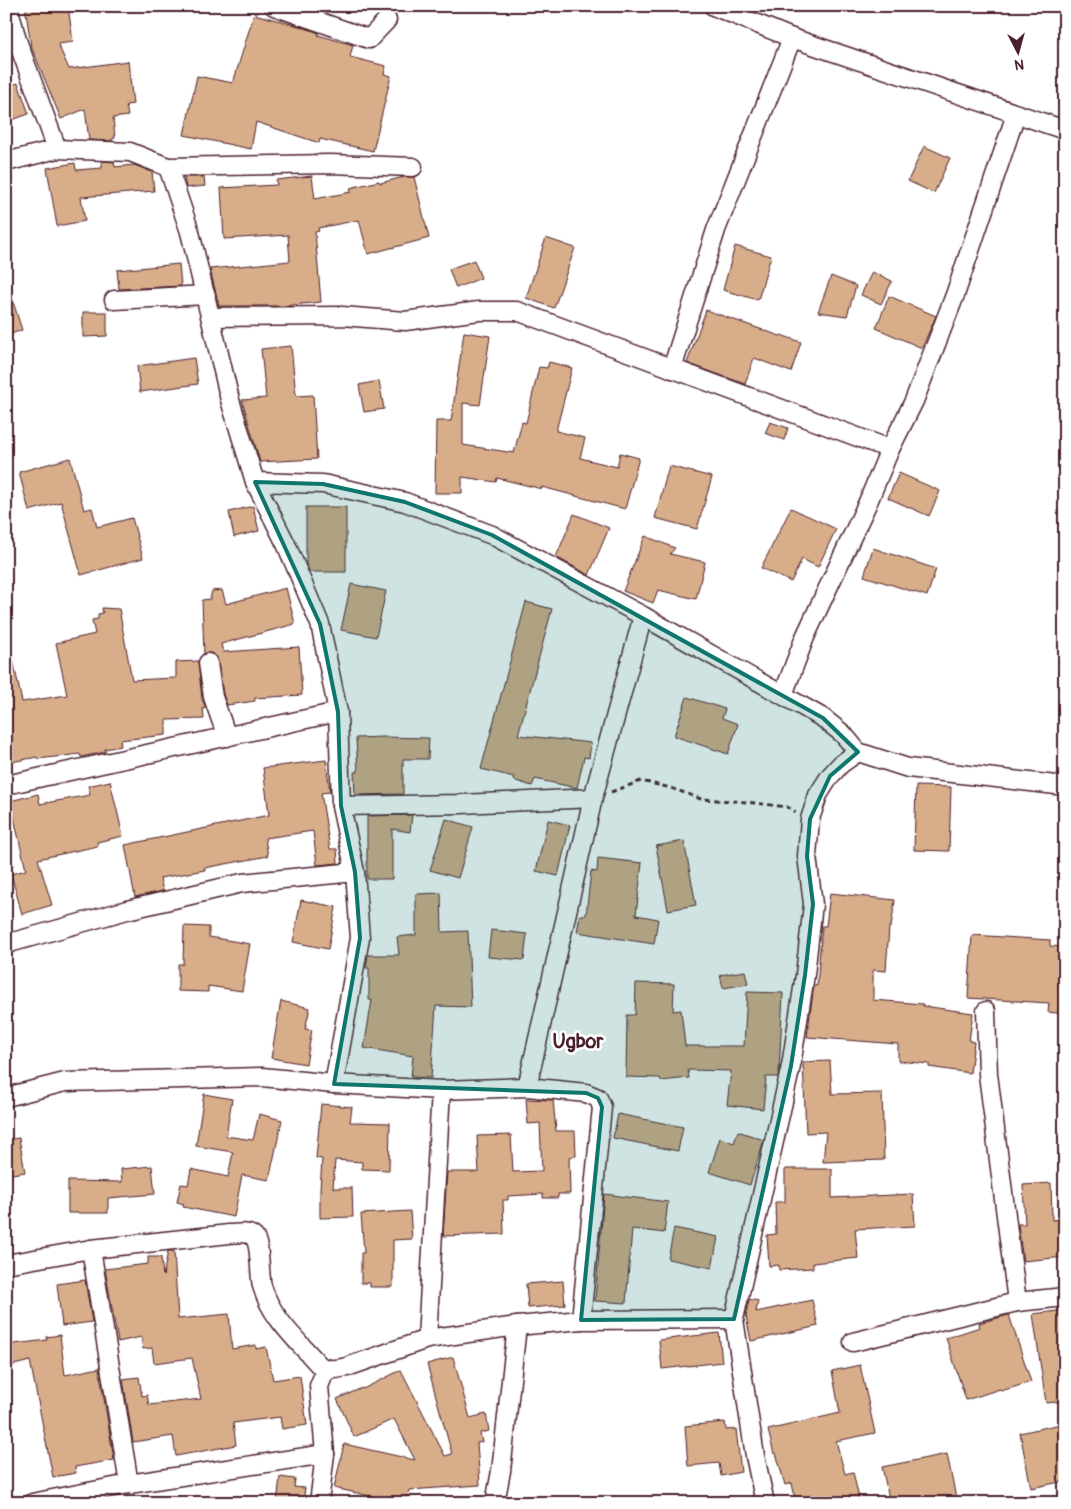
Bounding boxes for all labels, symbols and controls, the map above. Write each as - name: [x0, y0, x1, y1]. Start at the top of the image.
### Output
- north arrow: [994, 28, 1044, 78]
- text: N: [1014, 55, 1025, 73]
- district label: Ugbor: [553, 1029, 604, 1054]

